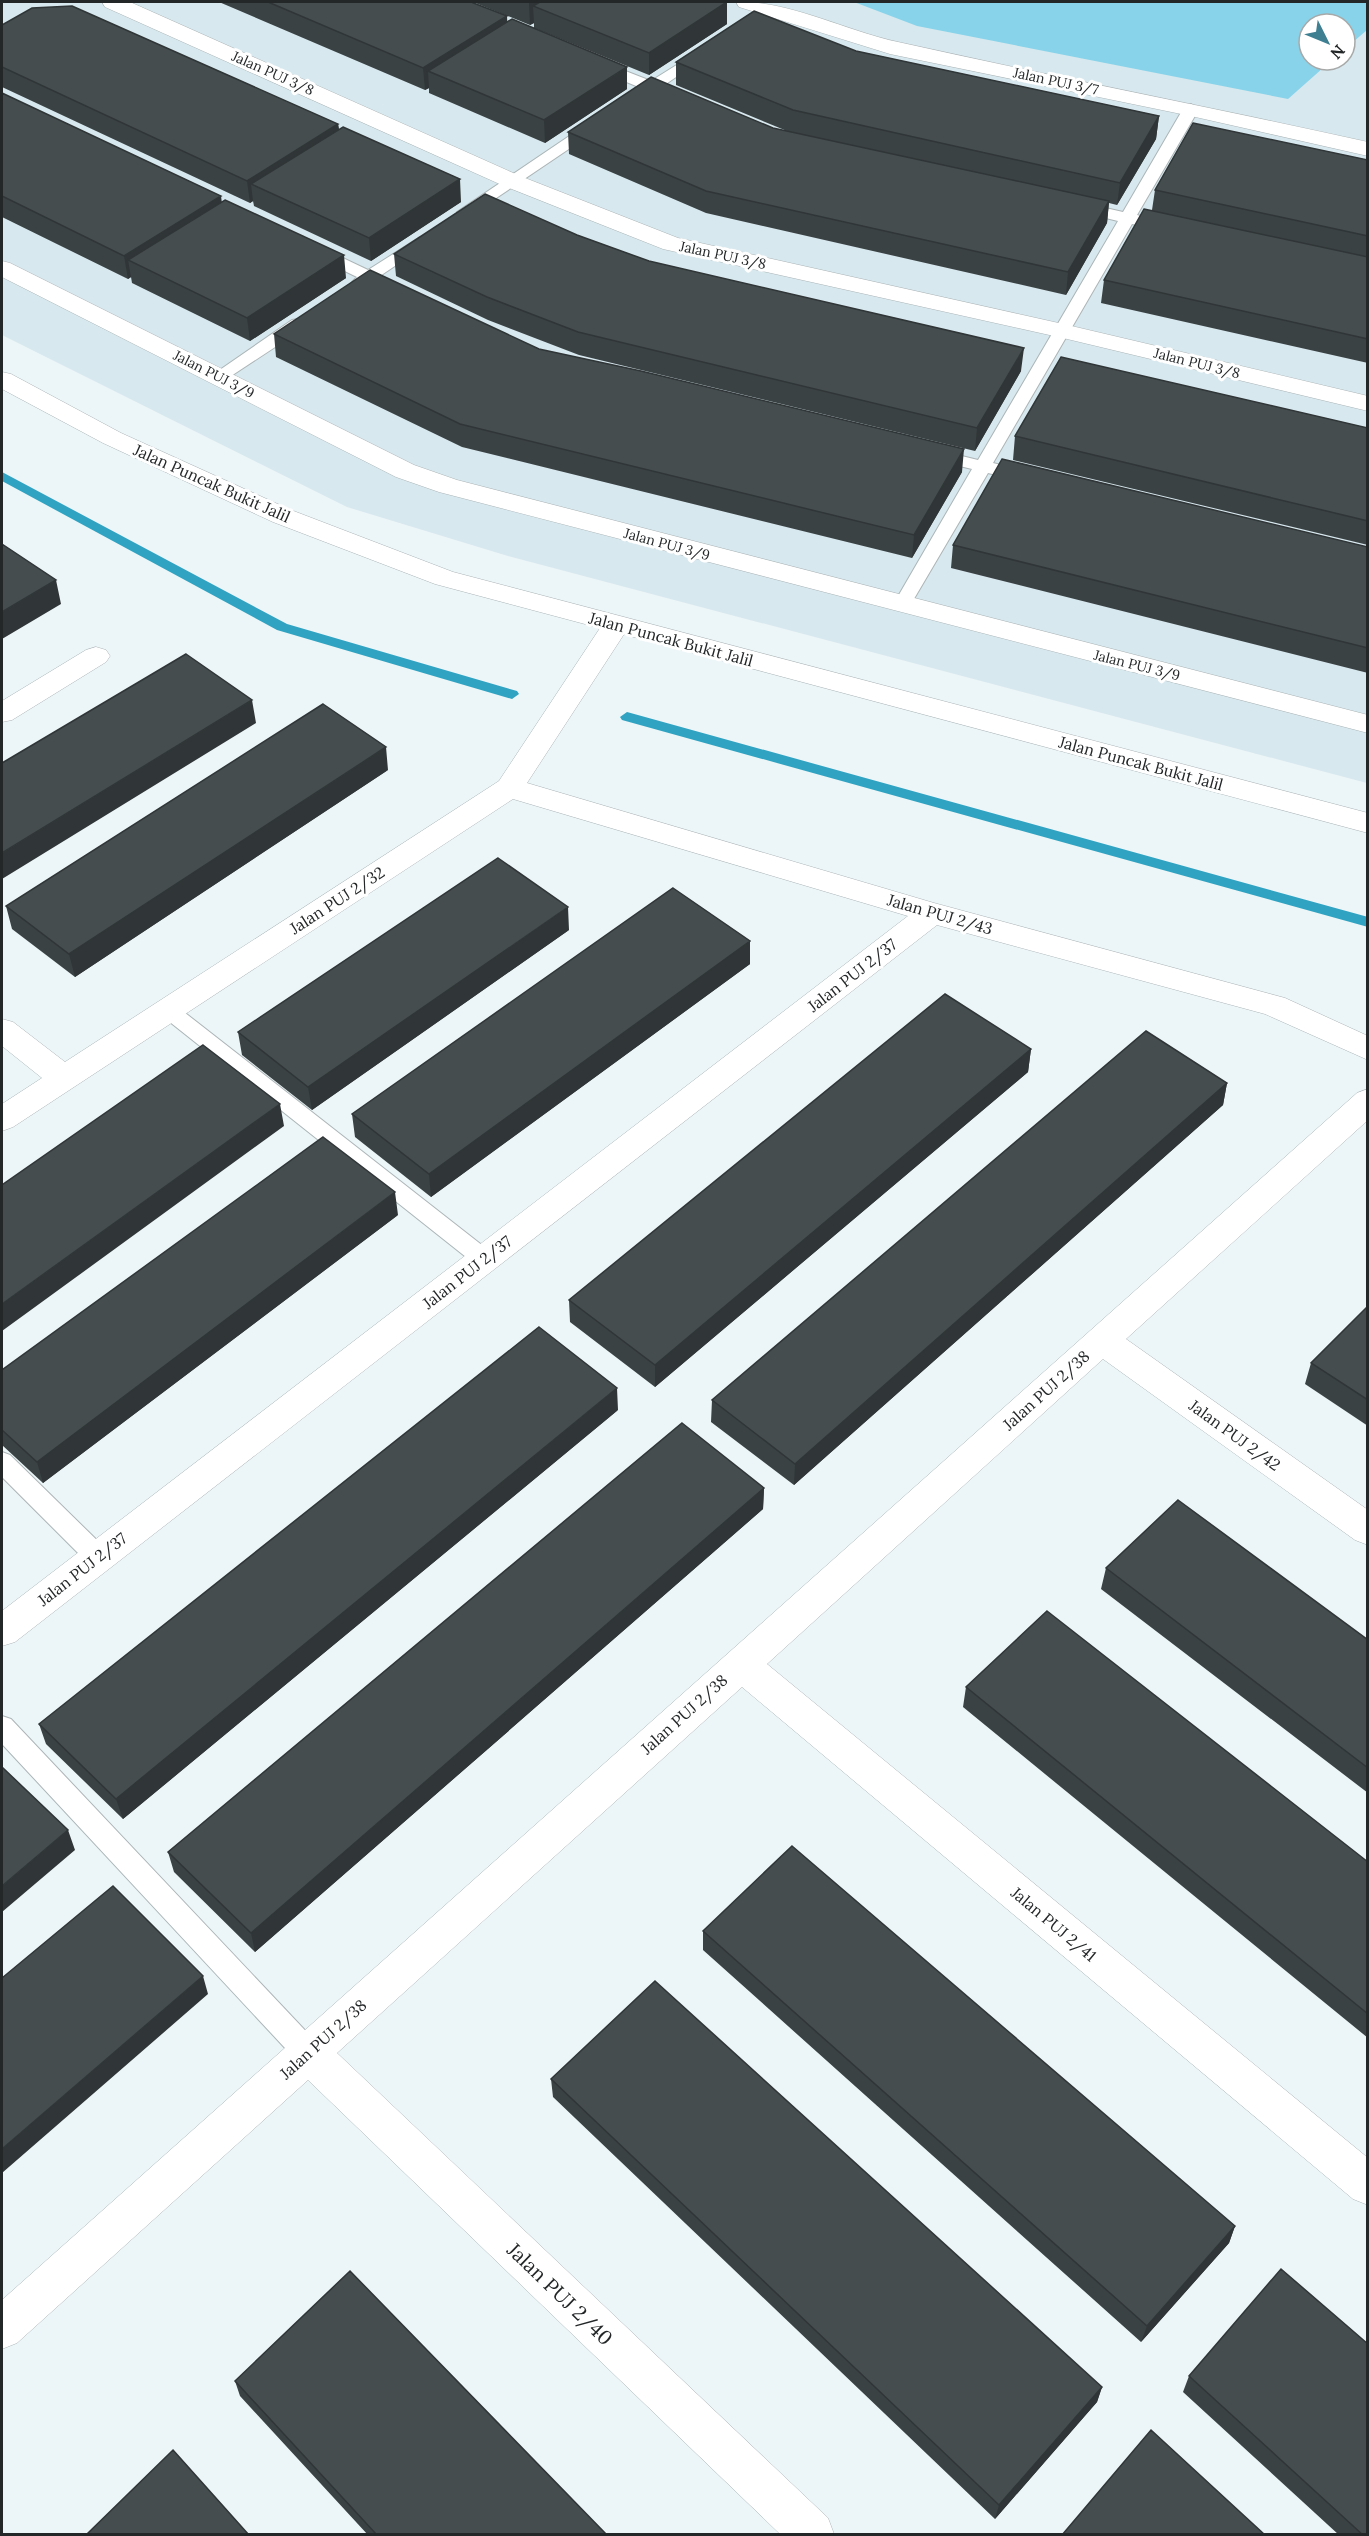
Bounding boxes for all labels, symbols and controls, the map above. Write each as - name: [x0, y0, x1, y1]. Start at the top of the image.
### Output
- north arrow: [1297, 12, 1357, 72]
- text: N: [1326, 41, 1350, 64]
- street label: Jalan PUJ 3/8: [228, 46, 317, 99]
- street label: Jalan PUJ 3/7: [1011, 63, 1101, 99]
- street label: Jalan PUJ 3/8: [677, 237, 768, 273]
- street label: Jalan PUJ 3/8: [1151, 343, 1242, 382]
- street label: Jalan PUJ 3/9: [170, 345, 257, 402]
- street label: Jalan Puncak Bukit Jalil: [130, 439, 293, 527]
- street label: Jalan PUJ 3/9: [621, 524, 712, 564]
- street label: Jalan Puncak Bukit Jalil: [586, 607, 755, 671]
- street label: Jalan PUJ 3/9: [1091, 645, 1182, 684]
- street label: Jalan Puncak Bukit Jalil: [1056, 731, 1225, 795]
- street label: Jalan PUJ 2/32: [285, 862, 389, 940]
- street label: Jalan PUJ 2/43: [884, 889, 995, 940]
- street label: Jalan PUJ 2/37: [803, 934, 902, 1017]
- street label: Jalan PUJ 2/37: [418, 1231, 517, 1314]
- street label: Jalan PUJ 2/38: [998, 1346, 1094, 1436]
- street label: Jalan PUJ 2/42: [1184, 1395, 1285, 1476]
- street label: Jalan PUJ 2/37: [33, 1528, 132, 1611]
- street label: Jalan PUJ 2/38: [636, 1670, 732, 1760]
- street label: Jalan PUJ 2/41: [1006, 1882, 1101, 1966]
- street label: Jalan PUJ 2/38: [275, 1995, 371, 2085]
- street label: Jalan PUJ 2/40: [501, 2236, 618, 2351]

